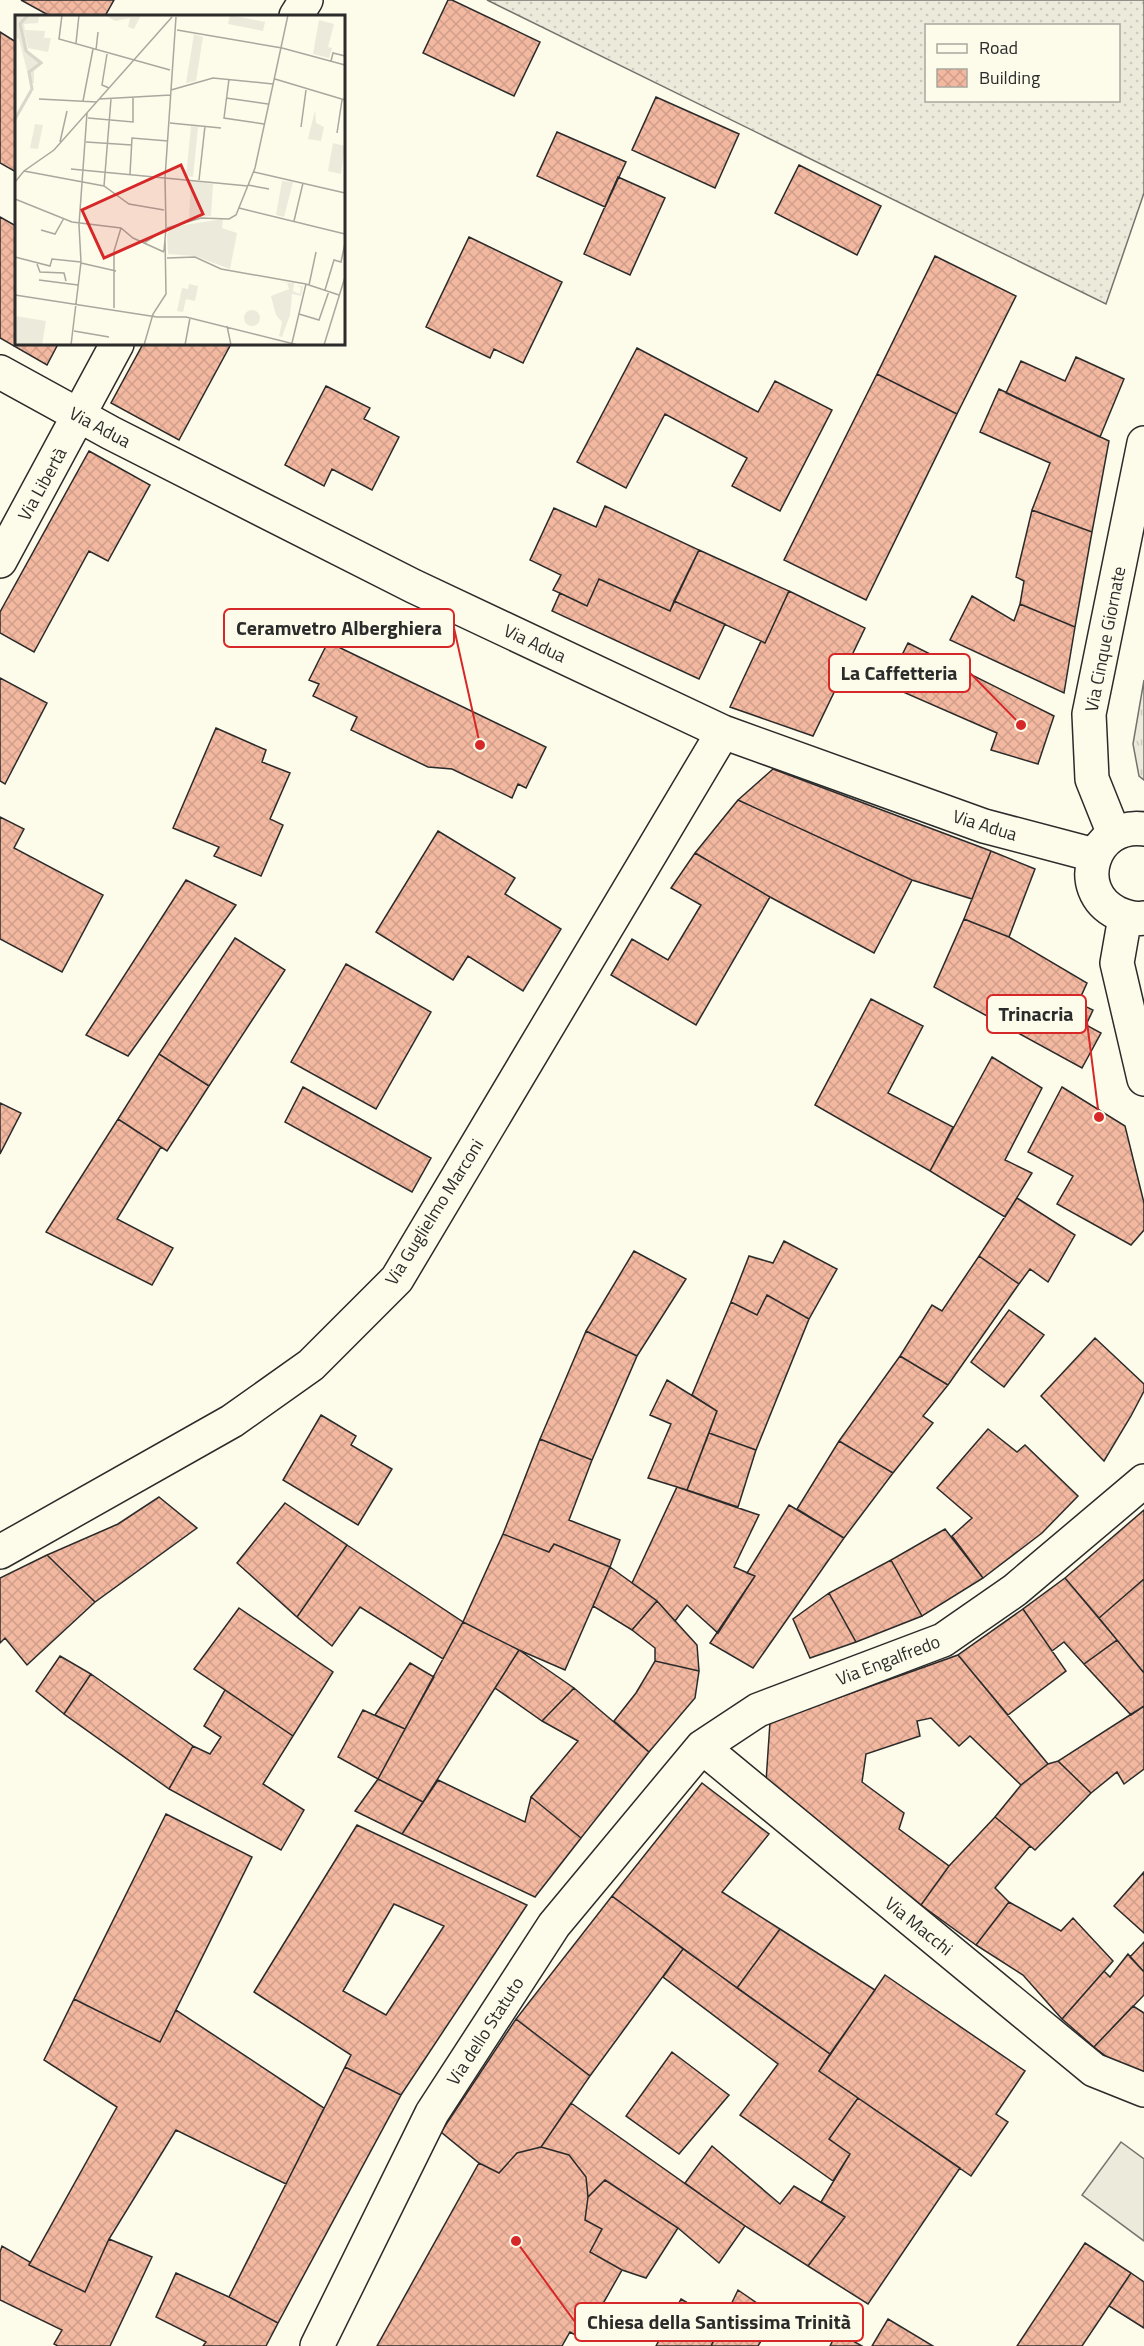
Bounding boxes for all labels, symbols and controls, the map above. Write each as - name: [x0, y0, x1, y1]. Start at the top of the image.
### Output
- inset map: [15, 15, 345, 345]
- legend: [925, 24, 1120, 102]
- text: Road: [979, 34, 1018, 61]
- text: Building: [979, 64, 1040, 91]
- street label: Via Adua: [64, 400, 136, 454]
- street label: Via Libertà: [11, 442, 73, 526]
- street label: Via Cinque Giornate: [1078, 564, 1132, 714]
- callout: Ceramvetro Alberghiera: [224, 609, 454, 647]
- text: Ceramvetro Alberghiera: [236, 612, 442, 643]
- street label: Via Adua: [499, 617, 571, 669]
- callout: La Caffetteria: [829, 654, 970, 692]
- text: La Caffetteria: [840, 657, 958, 688]
- street label: Via Adua: [949, 802, 1021, 848]
- callout: Trinacria: [987, 995, 1086, 1033]
- text: Trinacria: [998, 998, 1074, 1029]
- street label: Via Guglielmo Marconi: [378, 1134, 490, 1290]
- street label: Via Engalfredo: [832, 1628, 944, 1692]
- street label: Via Macchi: [879, 1890, 959, 1962]
- street label: Via dello Statuto: [440, 1971, 530, 2091]
- callout: Chiesa della Santissima Trinità: [575, 2303, 863, 2341]
- text: Chiesa della Santissima Trinità: [587, 2306, 851, 2337]

